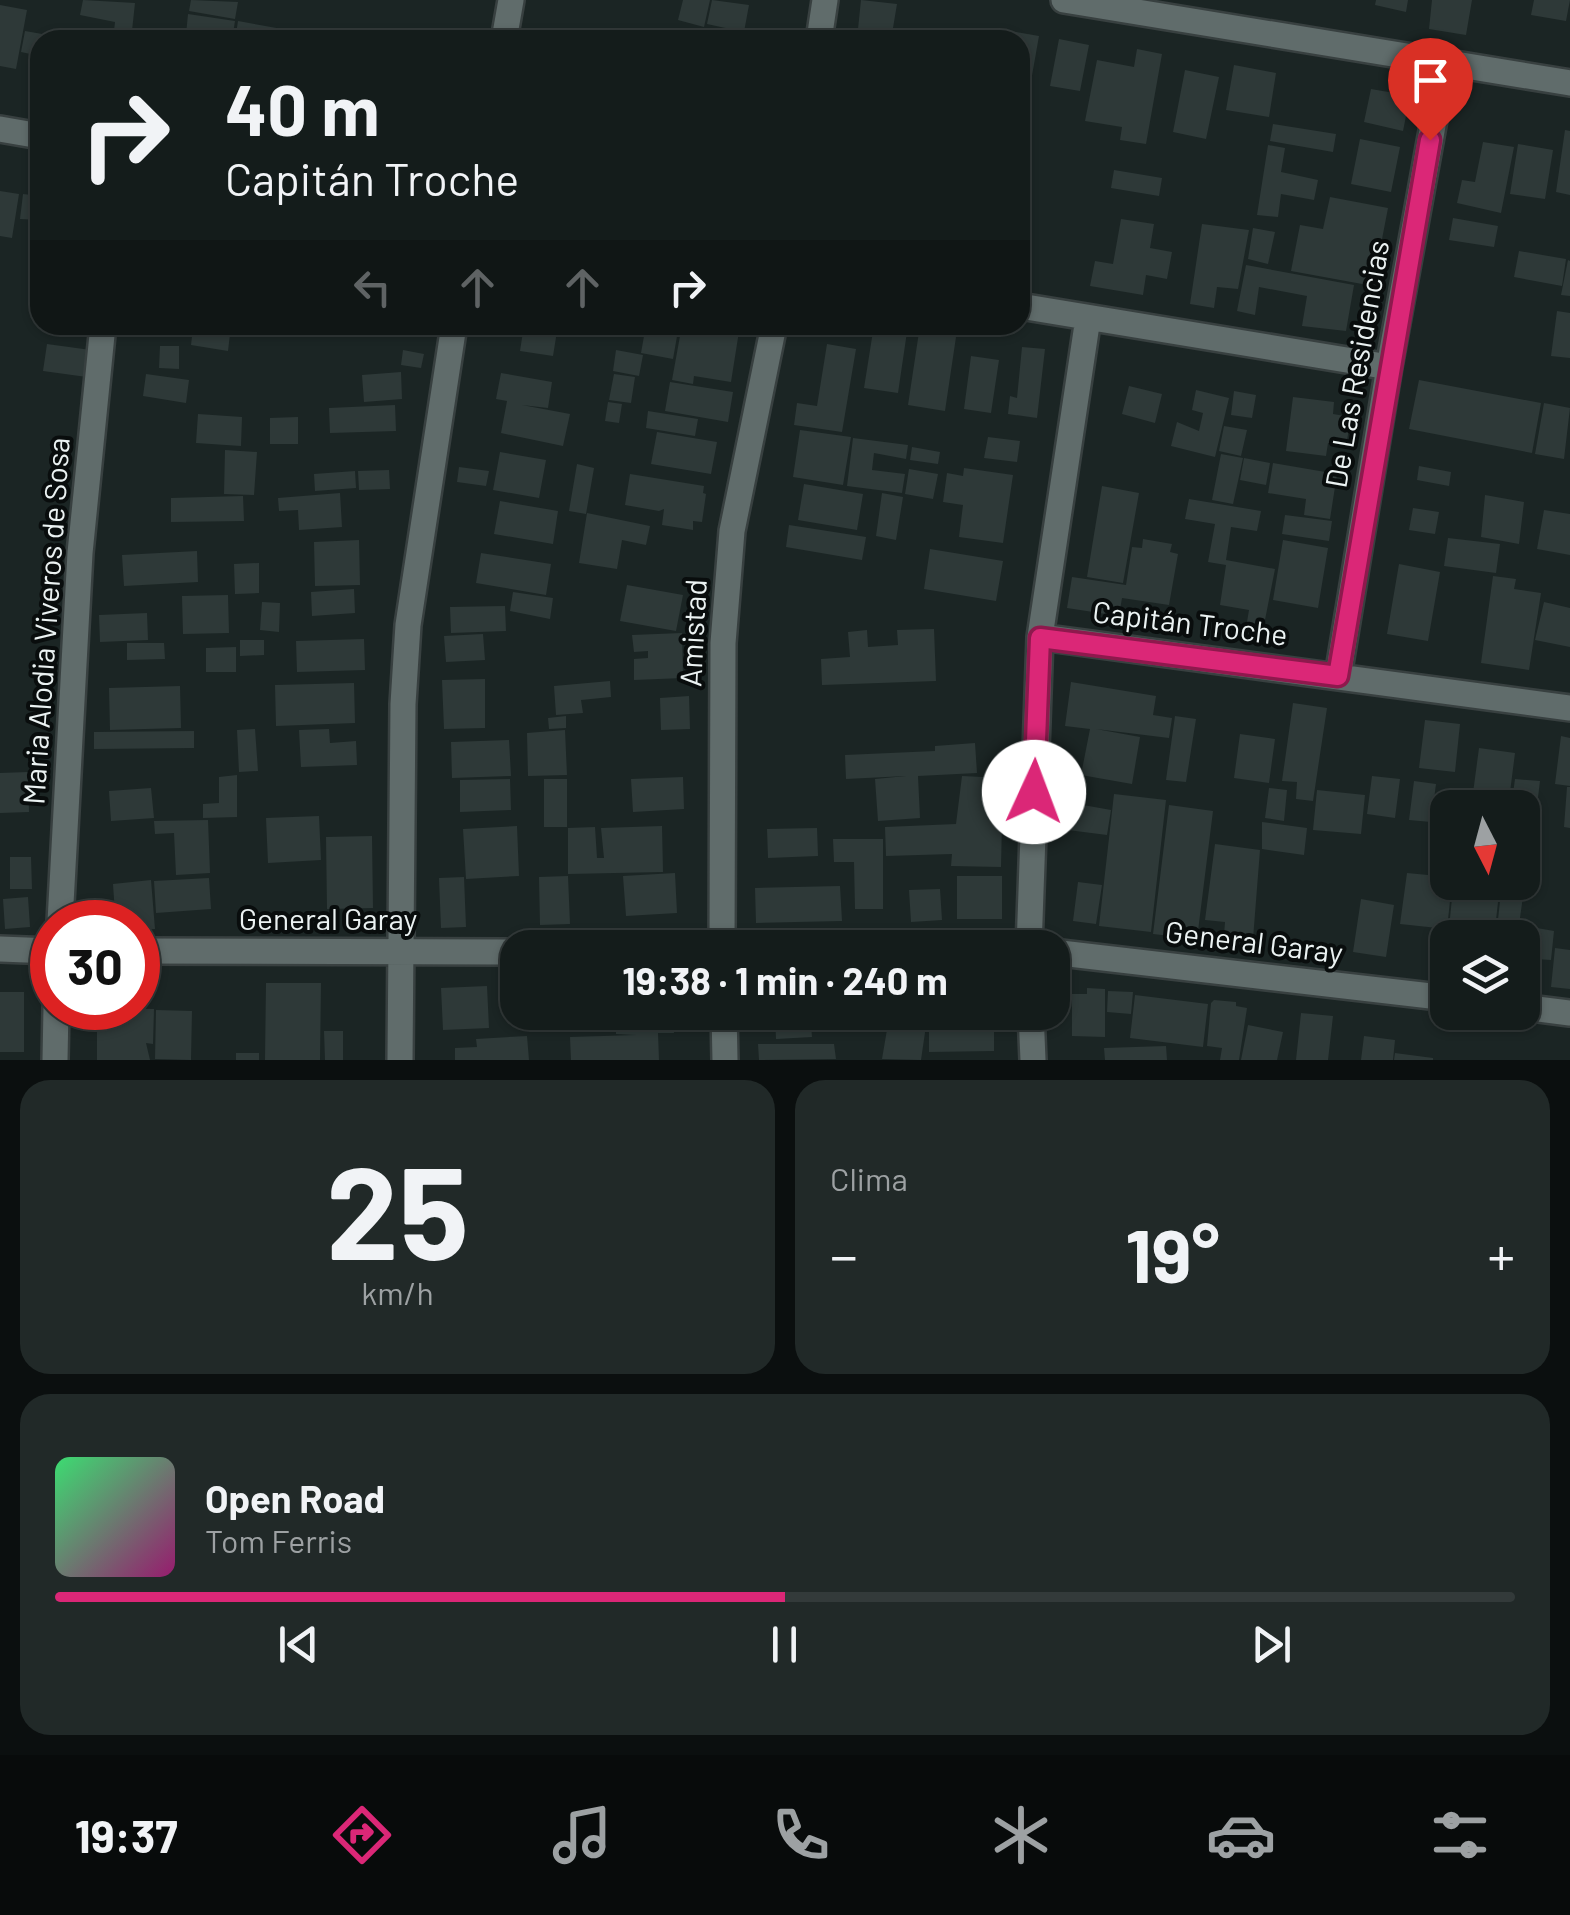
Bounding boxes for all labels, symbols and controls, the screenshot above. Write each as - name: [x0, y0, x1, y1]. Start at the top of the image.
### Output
- pin: [1388, 38, 1473, 141]
- icon: arrive: [1403, 53, 1458, 108]
- text: 40 m: [225, 66, 380, 150]
- icon: right: [60, 70, 190, 200]
- text: Capitán Troche: [225, 151, 519, 205]
- street label: De Las Residencias: [1317, 237, 1396, 490]
- icon: left: [345, 260, 400, 315]
- icon: ahead: [450, 260, 505, 315]
- icon: ahead: [555, 260, 610, 315]
- icon: right: [660, 260, 715, 315]
- street label: Maria Alodia Viveros de Sosa: [14, 436, 76, 806]
- street label: Amistad: [671, 578, 713, 688]
- street label: Capitán Troche: [1091, 592, 1290, 652]
- position arrow: [982, 740, 1086, 844]
- north arrow: [1430, 790, 1540, 900]
- map controls: [1430, 790, 1540, 1030]
- speed limit sign: 30: [30, 900, 160, 1030]
- street label: General Garay: [239, 900, 418, 936]
- street label: General Garay: [1163, 912, 1345, 970]
- button: layers: [1430, 920, 1540, 1030]
- text: 19:38 · 1 min · 240 m: [622, 957, 948, 1003]
- text: 25: [326, 1130, 469, 1286]
- text: Clima: [830, 1159, 908, 1197]
- text: 19°: [1125, 1208, 1220, 1298]
- text: −: [830, 1221, 858, 1287]
- text: +: [1487, 1221, 1515, 1287]
- text: km/h: [361, 1273, 434, 1311]
- text: Open Road: [205, 1475, 385, 1521]
- text: Tom Ferris: [205, 1521, 352, 1559]
- icon: previous: [271, 1617, 326, 1672]
- icon: pause: [757, 1617, 812, 1672]
- icon: next: [1244, 1617, 1299, 1672]
- icon: directions: [327, 1800, 397, 1870]
- icon: music: [547, 1800, 617, 1870]
- icon: phone: [766, 1800, 836, 1870]
- icon: climate: [986, 1800, 1056, 1870]
- icon: car: [1206, 1800, 1276, 1870]
- icon: filters: [1425, 1800, 1495, 1870]
- text: 19:37: [75, 1808, 178, 1862]

